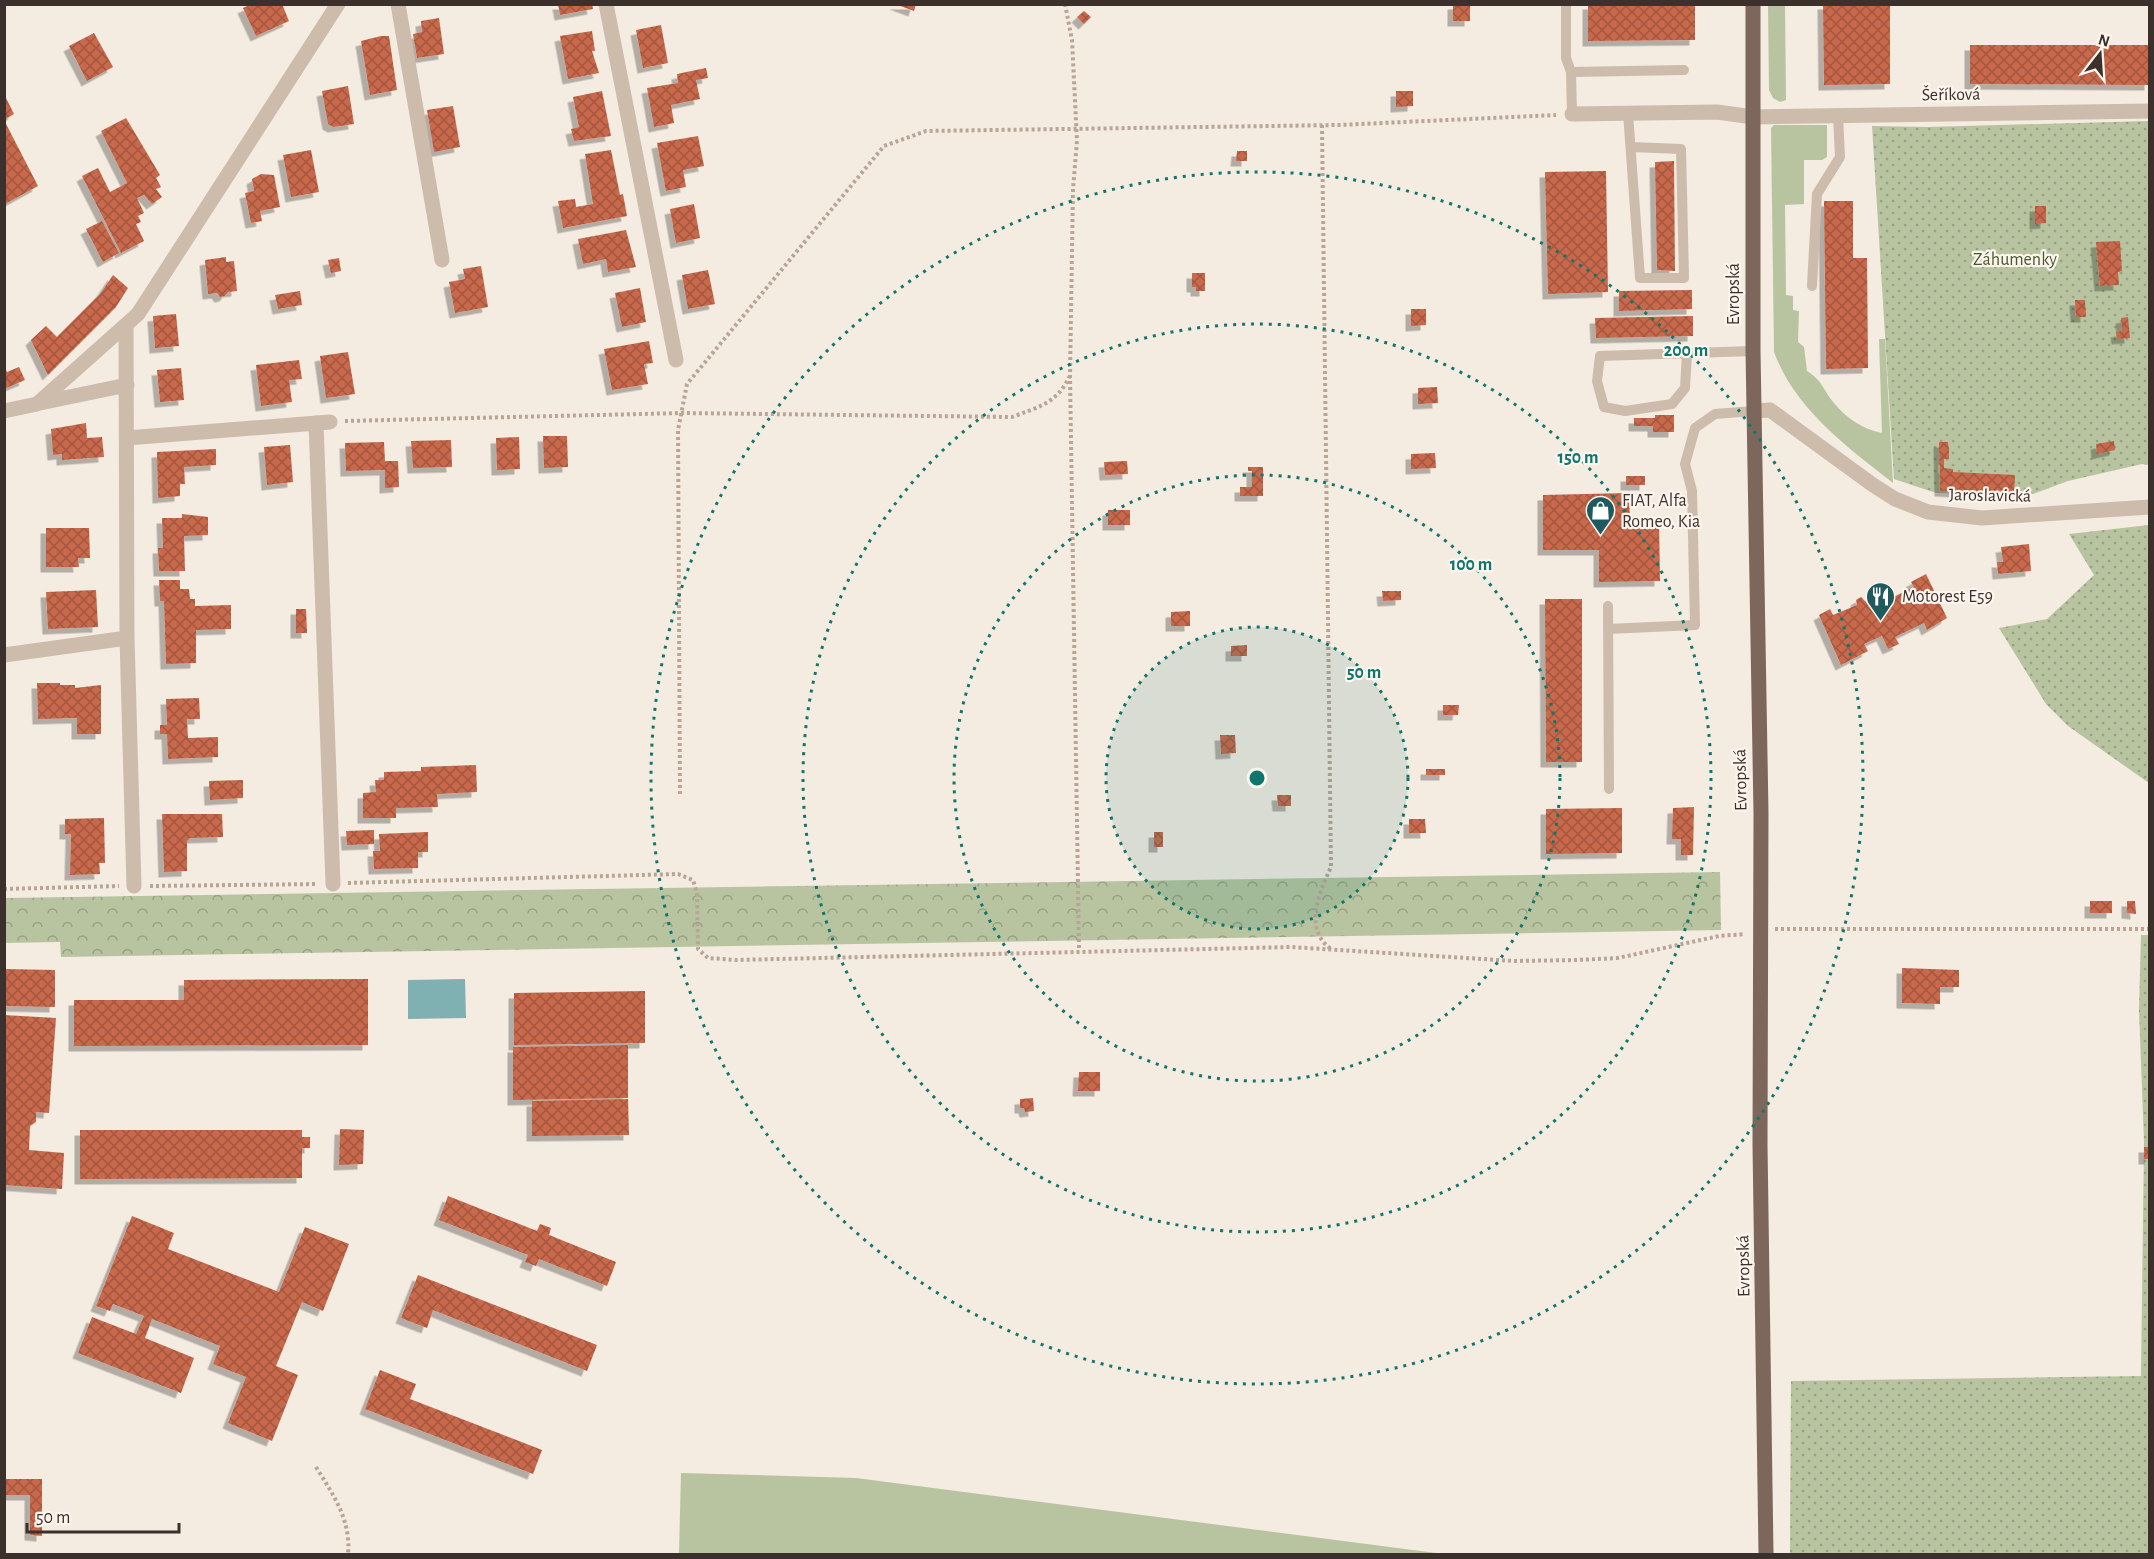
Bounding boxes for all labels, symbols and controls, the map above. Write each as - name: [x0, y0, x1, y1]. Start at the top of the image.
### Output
- north arrow: [2070, 24, 2130, 84]
- text: N: [2096, 31, 2112, 50]
- street label: Šeříková: [1921, 82, 1981, 105]
- park label: Záhumenky: [1973, 251, 2057, 269]
- street label: Evropská: [1725, 263, 1743, 325]
- text: 200 m: [1664, 342, 1708, 360]
- text: 150 m: [1558, 449, 1598, 467]
- street label: Jaroslavická: [1949, 486, 2031, 506]
- place label: FIAT, Alfa Romeo, Kia: [1622, 492, 1700, 531]
- shop icon: FIAT, Alfa Romeo, Kia: [1585, 494, 1617, 536]
- text: 100 m: [1450, 556, 1492, 574]
- restaurant icon: Motorest E59: [1865, 580, 1897, 622]
- place label: Motorest E59: [1902, 588, 1993, 606]
- text: 50 m: [1347, 664, 1381, 682]
- street label: Evropská: [1731, 749, 1751, 811]
- centre of rings: [1247, 768, 1267, 788]
- street label: Evropská: [1734, 1235, 1754, 1297]
- scale bar: [27, 1496, 178, 1534]
- text: 50 m: [36, 1509, 70, 1527]

